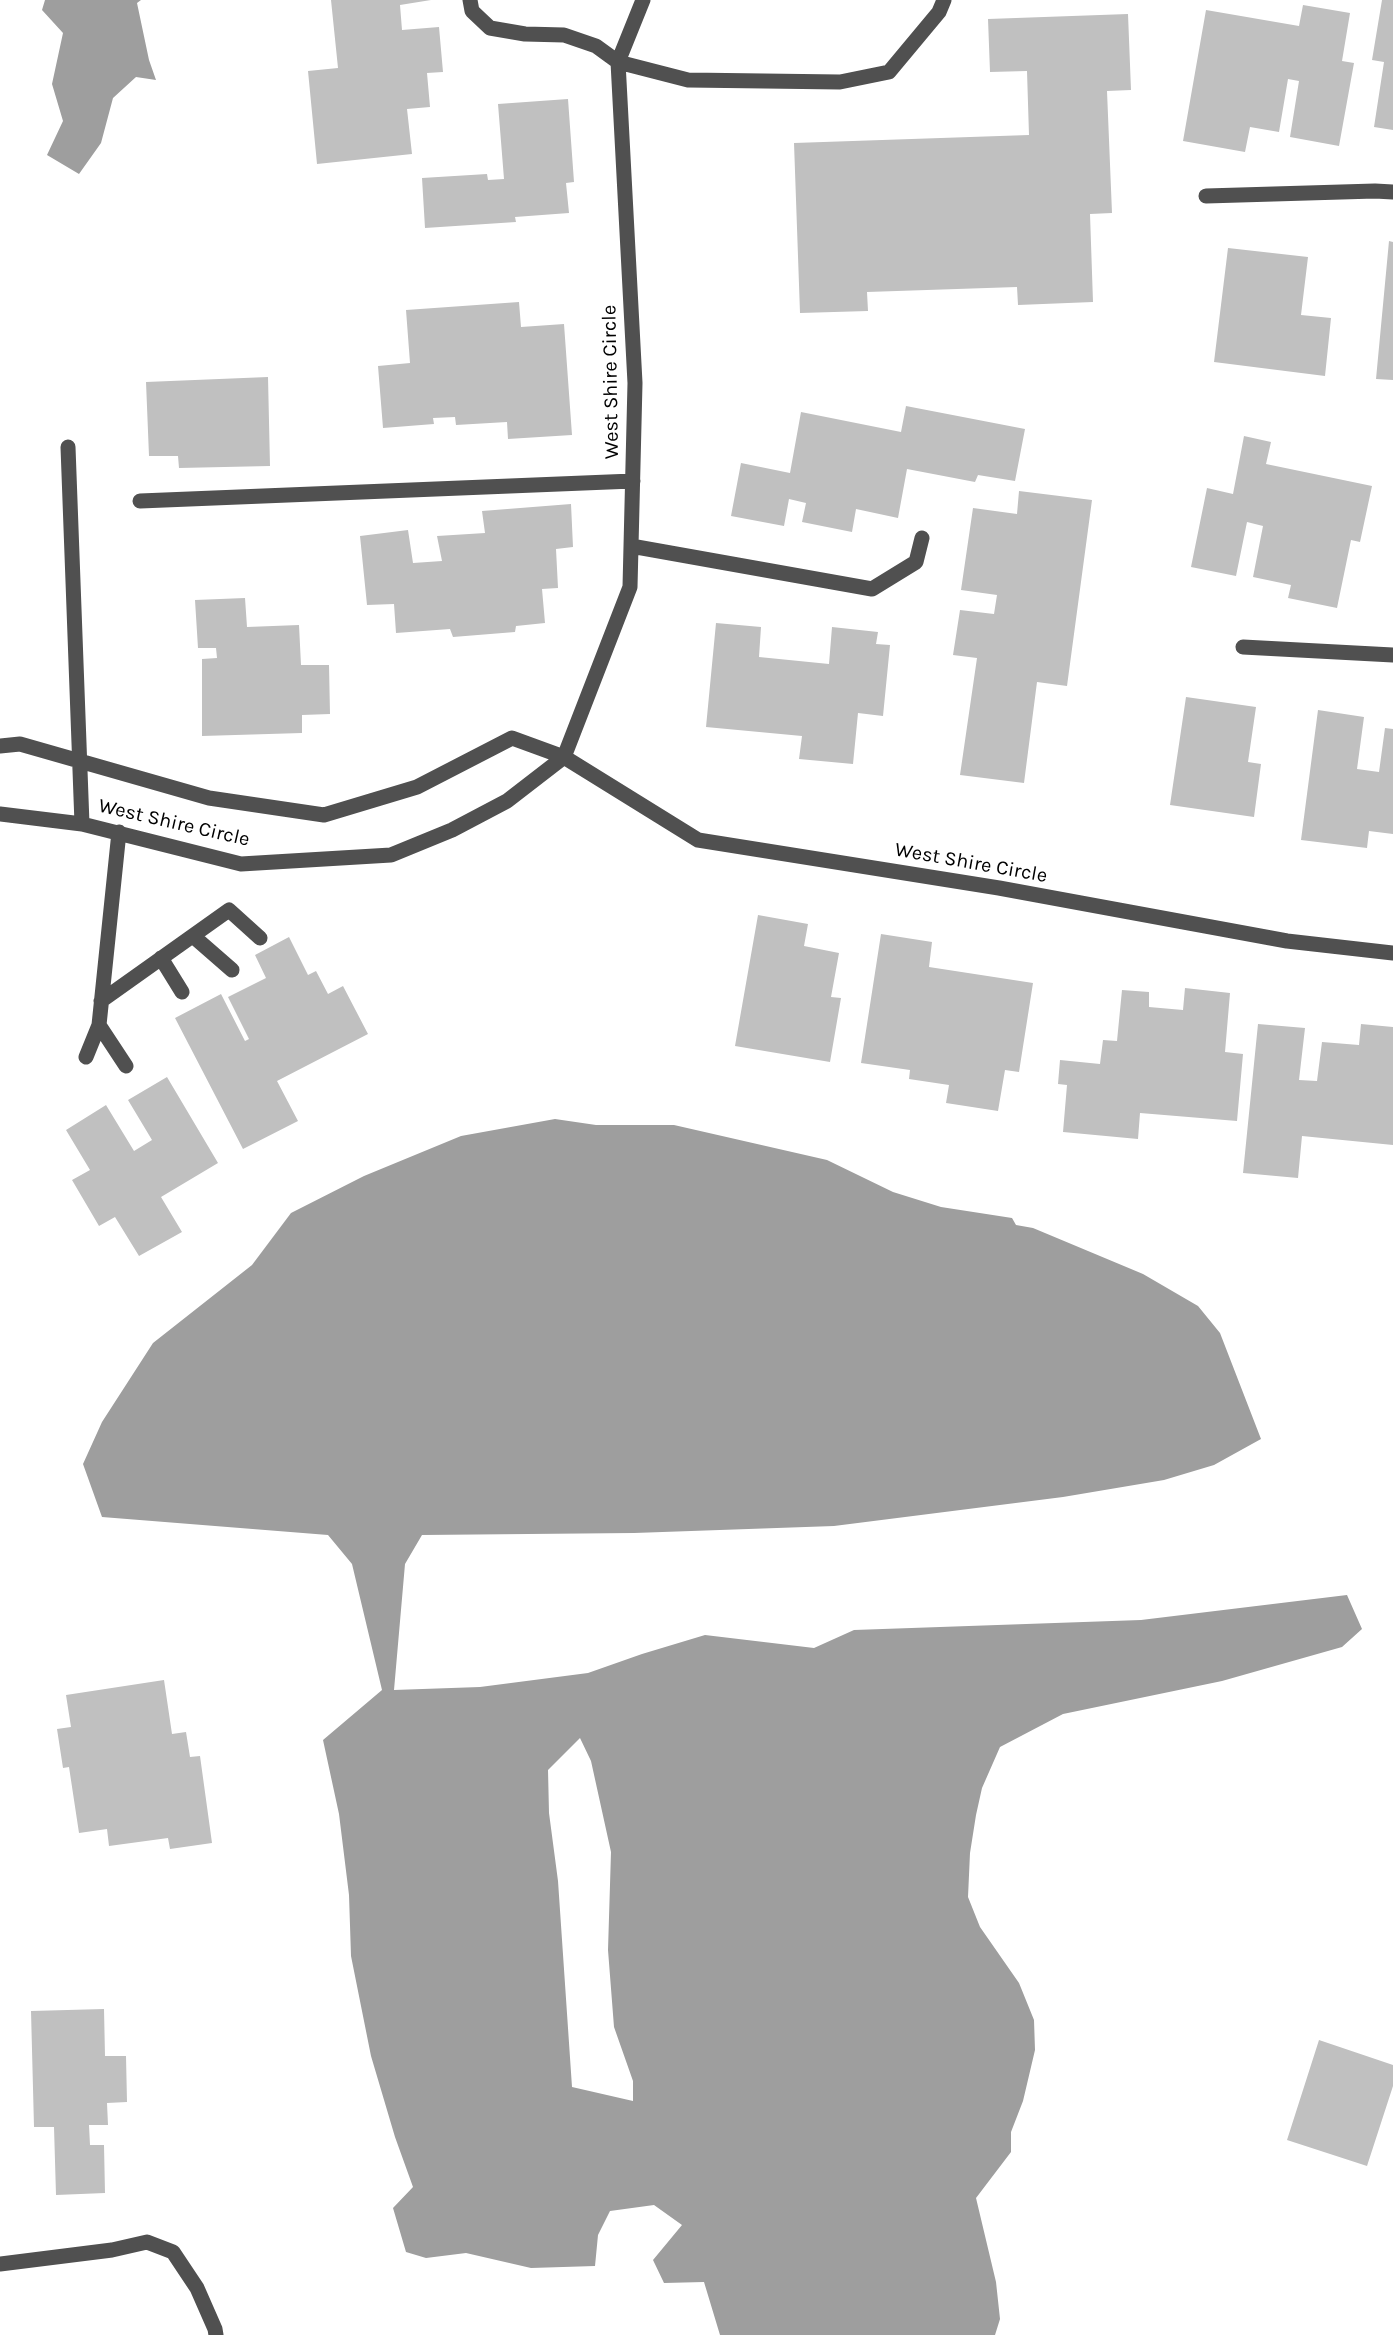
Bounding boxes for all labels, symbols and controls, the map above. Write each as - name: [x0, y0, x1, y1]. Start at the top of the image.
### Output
- street label: West Shire Circle: [598, 305, 624, 459]
- street label: West Shire Circle: [96, 794, 252, 852]
- street label: West Shire Circle: [893, 838, 1049, 888]

